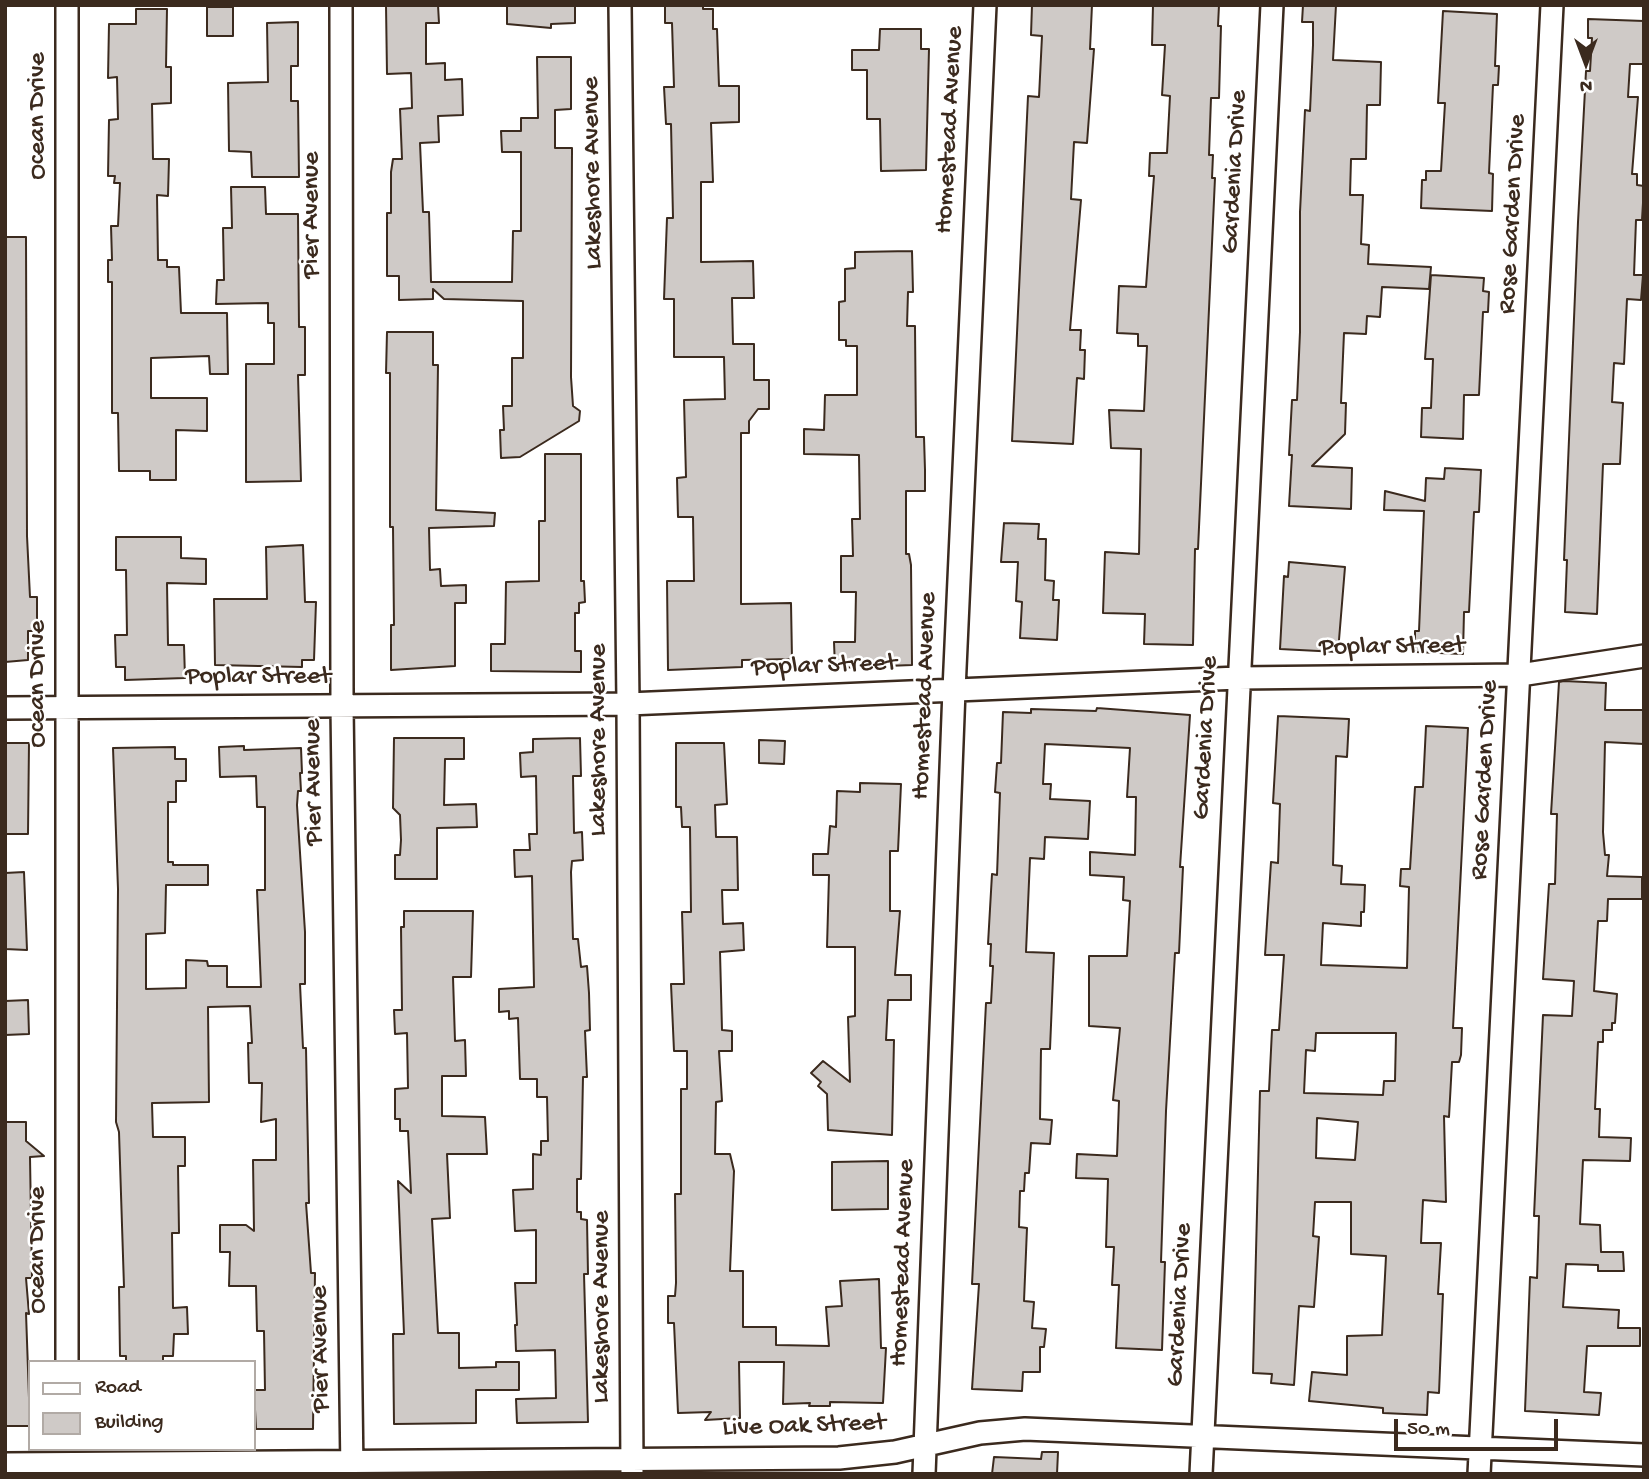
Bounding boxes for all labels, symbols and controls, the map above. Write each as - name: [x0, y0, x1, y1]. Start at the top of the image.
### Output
- street label: Homestead Avenue: [930, 25, 972, 235]
- north arrow: [1551, 28, 1621, 98]
- street label: Ocean Drive: [23, 52, 55, 180]
- text: N: [1580, 73, 1592, 96]
- street label: Lakeshore Avenue: [577, 76, 611, 270]
- street label: Gardenia Drive: [1216, 89, 1256, 255]
- street label: Rose Garden Drive: [1493, 113, 1535, 315]
- street label: Pier Avenue: [297, 152, 329, 278]
- street label: Homestead Avenue: [907, 592, 945, 800]
- street label: Ocean Drive: [23, 620, 55, 748]
- street label: Poplar Street: [1319, 631, 1465, 665]
- street label: Lakeshore Avenue: [584, 644, 616, 836]
- street label: Poplar Street: [751, 649, 897, 685]
- street label: Gardenia Drive: [1187, 655, 1227, 821]
- street label: Poplar Street: [185, 662, 331, 694]
- street label: Rose Garden Drive: [1465, 679, 1507, 881]
- street label: Pier Avenue: [298, 718, 332, 846]
- street label: Homestead Avenue: [885, 1159, 923, 1367]
- street label: Ocean Drive: [23, 1186, 55, 1314]
- street label: Lakeshore Avenue: [587, 1211, 619, 1403]
- street label: Gardenia Drive: [1161, 1222, 1201, 1388]
- street label: Pier Avenue: [305, 1285, 339, 1413]
- legend: [28, 1360, 256, 1451]
- text: Road: [95, 1376, 141, 1401]
- scale bar: [1397, 1406, 1562, 1450]
- street label: Live Oak Street: [722, 1409, 886, 1445]
- text: Building: [95, 1411, 164, 1436]
- text: 50 m: [1407, 1418, 1450, 1443]

